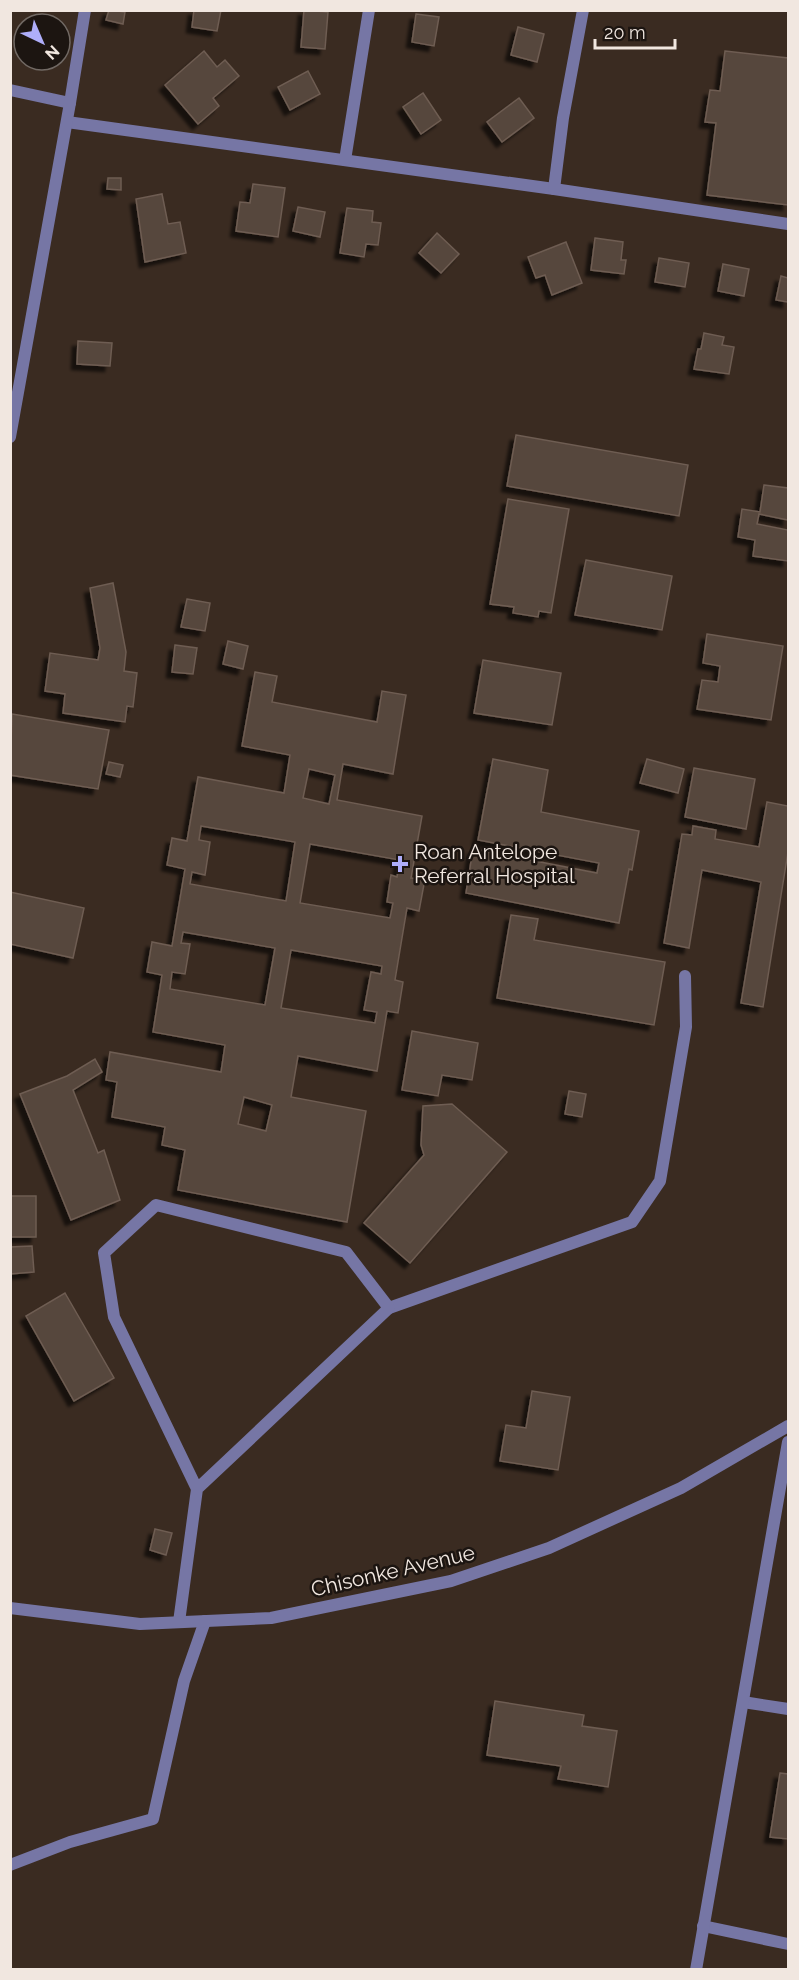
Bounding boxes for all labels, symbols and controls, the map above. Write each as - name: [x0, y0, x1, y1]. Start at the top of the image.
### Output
- north arrow: [12, 12, 72, 72]
- scale bar: [595, 12, 674, 50]
- text: 20 m: [604, 22, 646, 43]
- text: N: [41, 41, 63, 64]
- place label: Roan Antelope Referral Hospital: [414, 839, 575, 888]
- marker: Roan Antelope Referral Hospital: [391, 855, 409, 873]
- street label: Chisonke Avenue: [309, 1540, 477, 1602]

